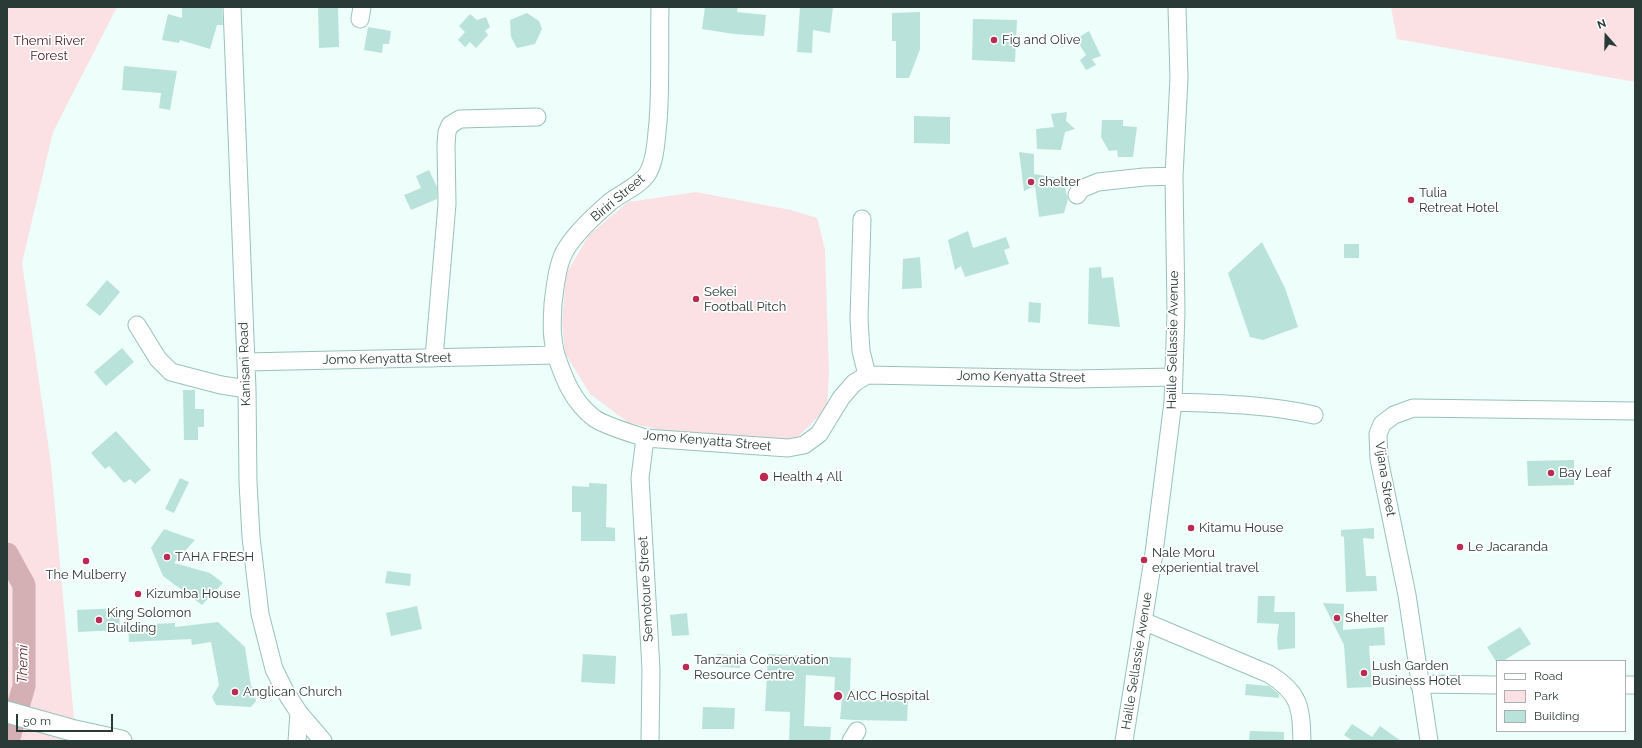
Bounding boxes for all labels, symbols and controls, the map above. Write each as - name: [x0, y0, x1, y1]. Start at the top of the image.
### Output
- north arrow: [1586, 16, 1626, 56]
- text: N: [1596, 17, 1608, 32]
- place label: Fig and Olive: [1002, 32, 1080, 48]
- park label: Themi River Forest: [13, 33, 85, 64]
- marker: Fig and Olive: [989, 35, 999, 45]
- street label: Biriri Street: [588, 171, 648, 225]
- place label: shelter: [1039, 174, 1080, 190]
- marker: shelter: [1026, 177, 1036, 187]
- place label: Tulia Retreat Hotel: [1419, 185, 1498, 216]
- marker: Tulia Retreat Hotel: [1406, 195, 1416, 205]
- street label: Haille Sellassie Avenue: [1164, 270, 1182, 410]
- place label: Sekei Football Pitch: [704, 284, 786, 315]
- marker: Sekei Football Pitch: [691, 294, 701, 304]
- street label: Kanisani Road: [236, 322, 254, 406]
- street label: Jomo Kenyatta Street: [322, 350, 452, 368]
- street label: Jomo Kenyatta Street: [956, 368, 1086, 386]
- street label: Jomo Kenyatta Street: [642, 428, 772, 454]
- street label: Vijana Street: [1371, 440, 1399, 518]
- place label: Bay Leaf: [1559, 465, 1611, 481]
- marker: Bay Leaf: [1546, 468, 1556, 478]
- place label: Health 4 All: [773, 469, 842, 485]
- marker: Health 4 All: [758, 471, 770, 483]
- place label: Kitamu House: [1199, 520, 1283, 536]
- marker: Kitamu House: [1186, 523, 1196, 533]
- street label: Semotoure Street: [635, 536, 657, 642]
- place label: Le Jacaranda: [1468, 539, 1548, 555]
- marker: Le Jacaranda: [1455, 542, 1465, 552]
- place label: Nale Moru experiential travel: [1152, 545, 1259, 576]
- place label: TAHA FRESH: [175, 549, 254, 565]
- marker: TAHA FRESH: [162, 552, 172, 562]
- marker: Nale Moru experiential travel: [1139, 555, 1149, 565]
- marker: The Mulberry: [81, 556, 91, 566]
- place label: The Mulberry: [46, 567, 126, 583]
- place label: Kizumba House: [146, 586, 241, 602]
- marker: Kizumba House: [133, 589, 143, 599]
- street label: Haille Sellassie Avenue: [1118, 591, 1156, 731]
- place label: King Solomon Building: [107, 605, 191, 636]
- place label: Shelter: [1345, 610, 1388, 626]
- marker: Shelter: [1332, 613, 1342, 623]
- marker: King Solomon Building: [94, 615, 104, 625]
- water label: Themi: [14, 644, 32, 684]
- place label: Tanzania Conservation Resource Centre: [694, 652, 829, 683]
- place label: Lush Garden Business Hotel: [1372, 658, 1461, 689]
- legend: [1496, 660, 1626, 732]
- marker: Tanzania Conservation Resource Centre: [681, 662, 691, 672]
- marker: Lush Garden Business Hotel: [1359, 668, 1369, 678]
- text: Road: [1534, 669, 1563, 683]
- place label: Anglican Church: [243, 684, 342, 700]
- marker: Anglican Church: [230, 687, 240, 697]
- place label: AICC Hospital: [847, 688, 929, 704]
- text: Park: [1534, 689, 1559, 703]
- marker: AICC Hospital: [832, 690, 844, 702]
- scale bar: [18, 706, 115, 732]
- text: Building: [1534, 709, 1580, 723]
- text: 50 m: [23, 714, 51, 728]

